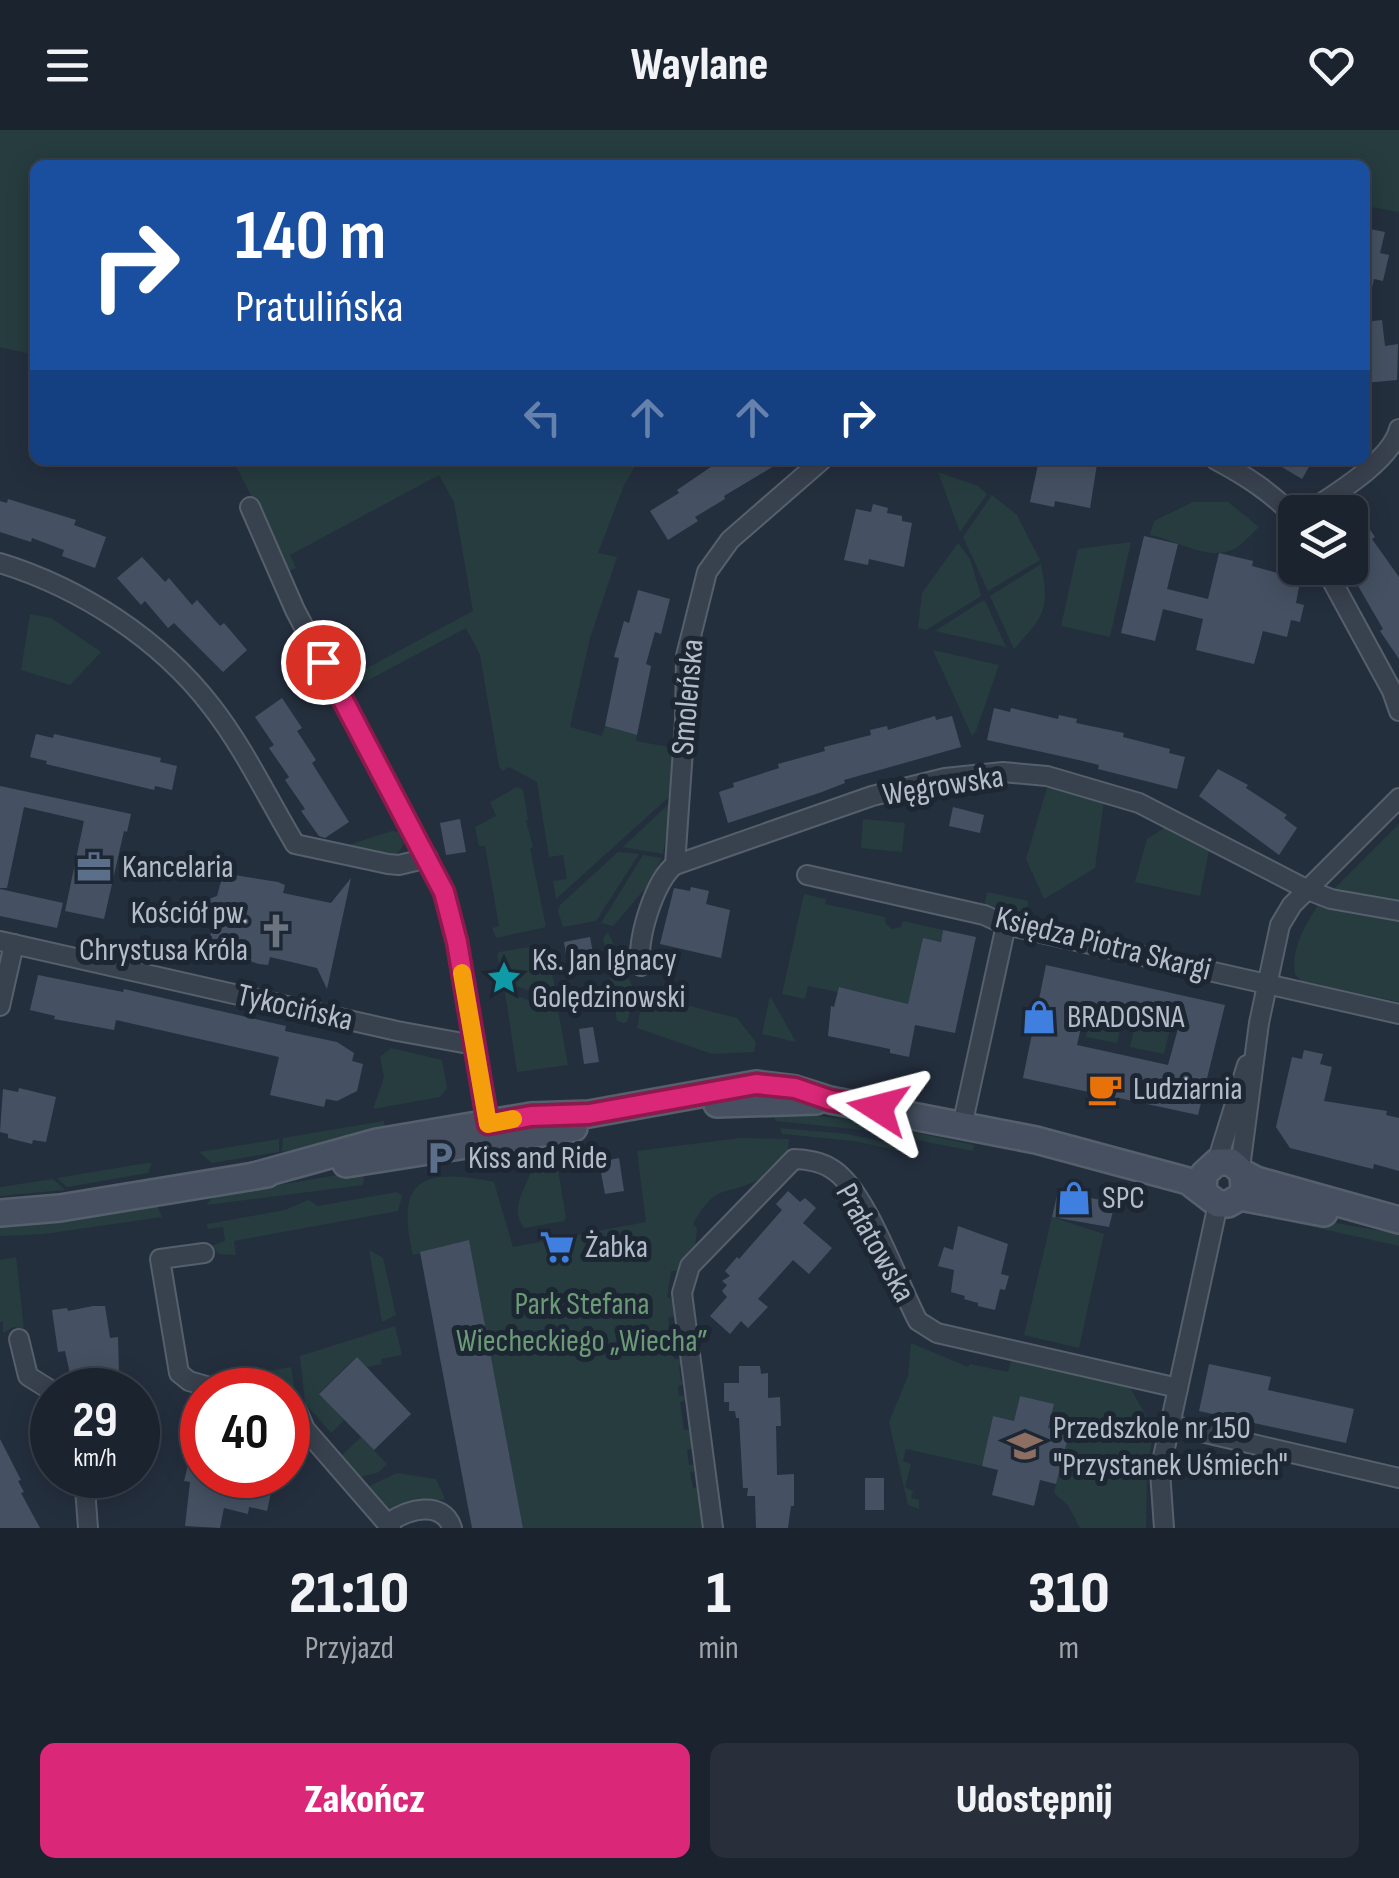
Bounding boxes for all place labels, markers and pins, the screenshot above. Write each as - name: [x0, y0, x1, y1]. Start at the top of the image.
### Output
- pin: [281, 620, 366, 705]
- office icon: Kancelaria: [75, 848, 113, 886]
- place label: Kancelaria: [122, 848, 234, 887]
- place label: Kościół pw. Chrystusa Króla: [79, 894, 248, 970]
- church icon: Kościół pw. Chrystusa Króla: [257, 912, 295, 950]
- place label: Ks. Jan Ignacy Golędzinowski: [532, 941, 685, 1017]
- place icon: Ks. Jan Ignacy Golędzinowski: [485, 959, 523, 997]
- shop icon: BRADOSNA: [1020, 998, 1058, 1036]
- place label: BRADOSNA: [1067, 998, 1185, 1037]
- cafe icon: Ludziarnia: [1086, 1070, 1124, 1108]
- place label: Ludziarnia: [1133, 1070, 1242, 1109]
- parking icon: Kiss and Ride: [421, 1139, 459, 1177]
- place label: Kiss and Ride: [468, 1139, 608, 1178]
- shop icon: SPC: [1055, 1179, 1093, 1217]
- place label: SPC: [1102, 1179, 1145, 1218]
- supermarket icon: Żabka: [538, 1228, 576, 1266]
- place label: Żabka: [585, 1228, 648, 1267]
- place label: Przedszkole nr 150 "Przystanek Uśmiech": [1053, 1409, 1288, 1485]
- school or university icon: Przedszkole nr 150 "Przystanek Uśmiech": [1006, 1427, 1044, 1465]

